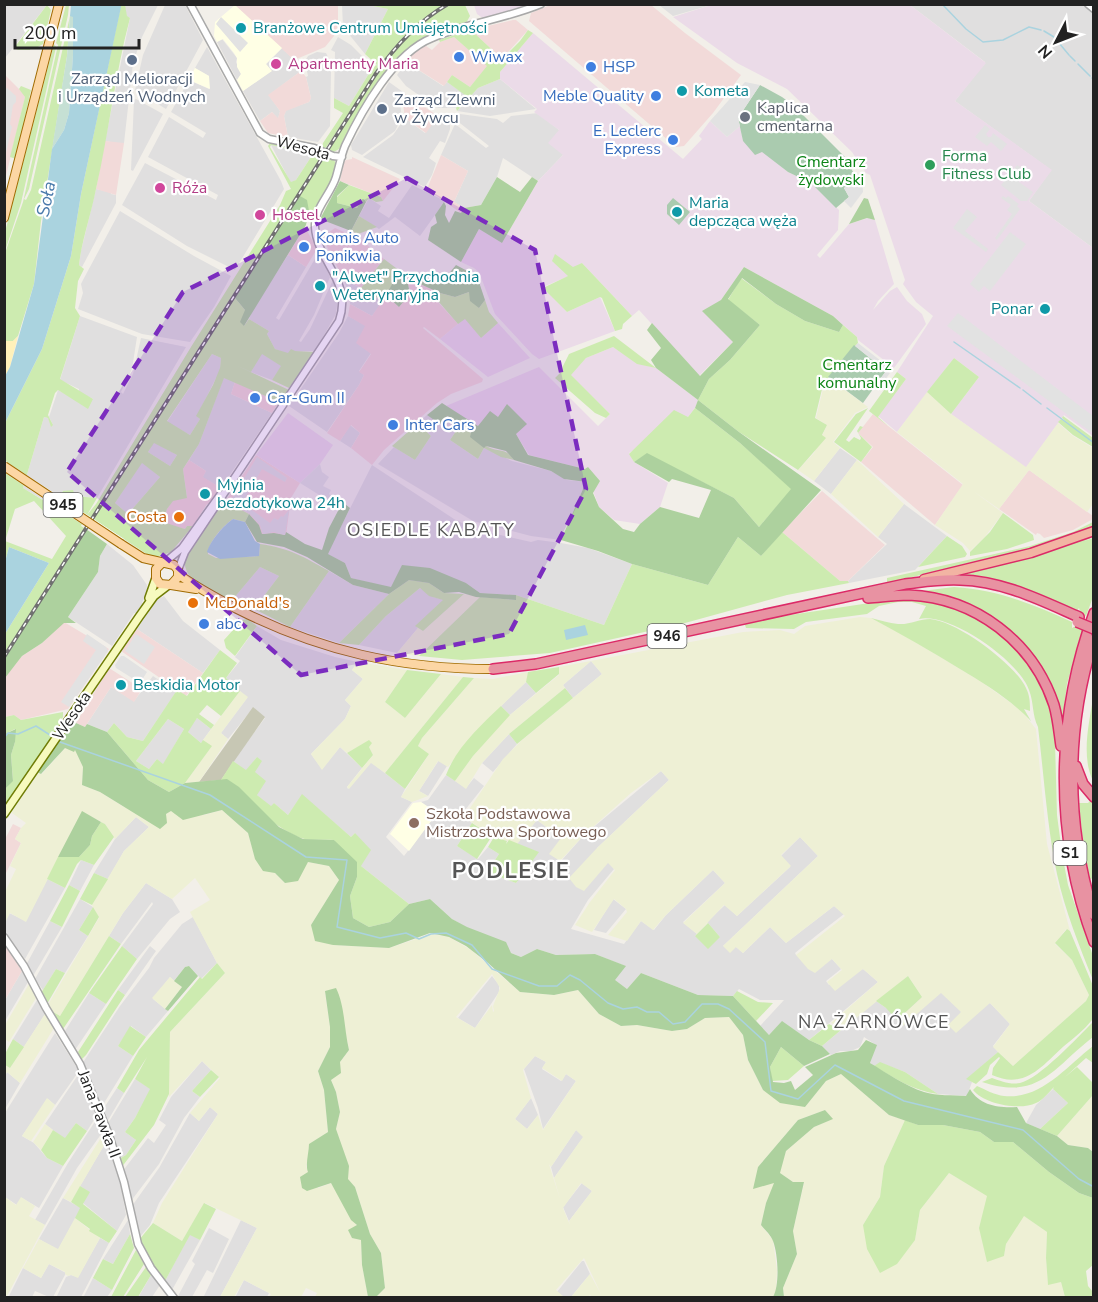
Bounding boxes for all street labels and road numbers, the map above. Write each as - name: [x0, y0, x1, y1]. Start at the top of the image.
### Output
- street label: Wesoła: [274, 130, 332, 166]
- road number: 945: [44, 493, 82, 517]
- road number: 946: [648, 624, 686, 648]
- street label: Wesoła: [48, 687, 96, 745]
- road number: S1: [1054, 841, 1086, 865]
- street label: Jana Pawła II: [72, 1066, 126, 1161]

